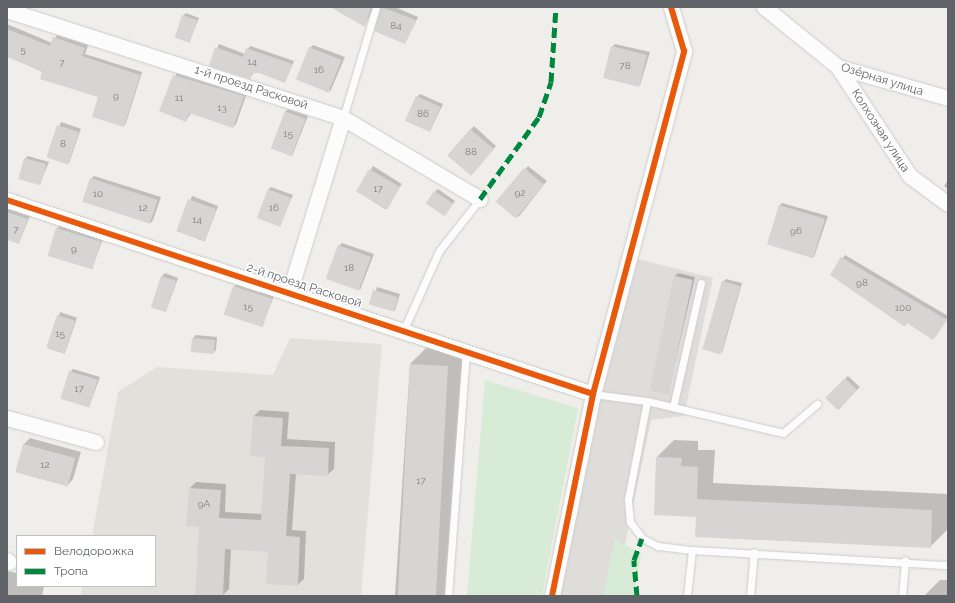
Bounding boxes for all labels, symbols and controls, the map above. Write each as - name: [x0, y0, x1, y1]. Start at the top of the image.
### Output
- house number: 84: [390, 20, 402, 32]
- house number: 5: [20, 44, 26, 56]
- house number: 14: [247, 56, 257, 68]
- house number: 7: [59, 57, 65, 69]
- house number: 78: [619, 60, 631, 72]
- street label: Озёрная улица: [839, 61, 925, 99]
- street label: 1-й проезд Расковой: [192, 63, 310, 113]
- house number: 16: [314, 64, 324, 76]
- street label: Колхозная улица: [848, 87, 912, 175]
- house number: 9: [113, 90, 119, 102]
- house number: 11: [175, 92, 183, 104]
- house number: 13: [217, 102, 227, 114]
- house number: 86: [417, 108, 429, 120]
- house number: 15: [283, 128, 293, 140]
- house number: 8: [60, 138, 66, 150]
- house number: 88: [465, 146, 477, 158]
- house number: 17: [373, 183, 383, 195]
- house number: 92: [514, 187, 526, 199]
- house number: 10: [93, 188, 103, 200]
- house number: 12: [138, 202, 148, 214]
- house number: 16: [269, 202, 279, 214]
- house number: 14: [192, 214, 202, 226]
- house number: 7: [13, 224, 19, 236]
- house number: 96: [790, 225, 802, 237]
- house number: 9: [71, 243, 77, 255]
- street label: 2-й проезд Расковой: [245, 261, 363, 311]
- house number: 18: [344, 262, 354, 274]
- house number: 98: [856, 277, 868, 289]
- house number: 15: [243, 301, 253, 313]
- house number: 100: [895, 302, 911, 314]
- house number: 15: [55, 328, 65, 340]
- house number: 17: [74, 383, 84, 395]
- house number: 12: [40, 459, 50, 471]
- house number: 17: [416, 475, 426, 487]
- house number: 9А: [198, 498, 210, 510]
- legend: [16, 535, 156, 587]
- text: Велодорожка: [54, 544, 134, 558]
- text: Тропа: [54, 564, 88, 578]

